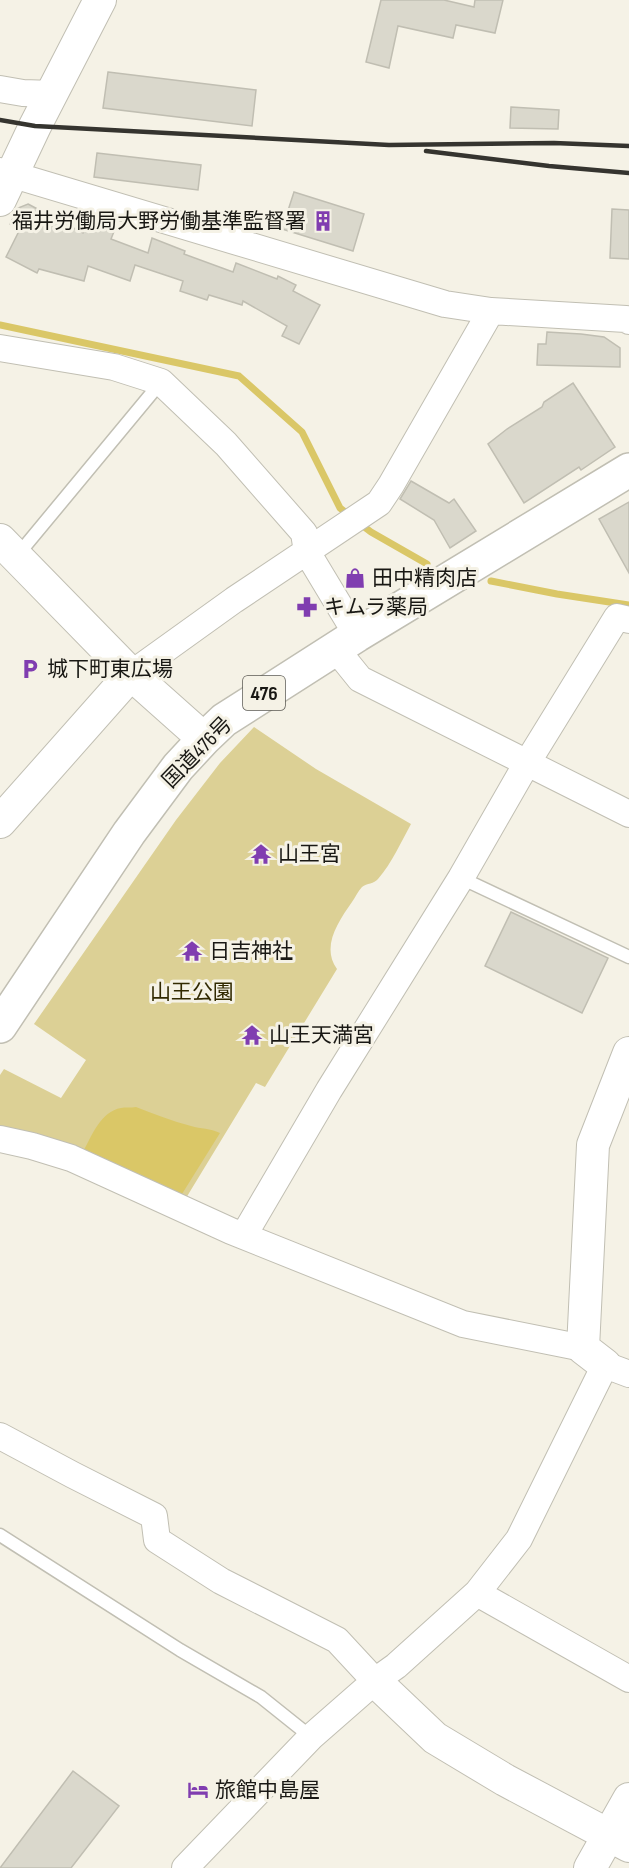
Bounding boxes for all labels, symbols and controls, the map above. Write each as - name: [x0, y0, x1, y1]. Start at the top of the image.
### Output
- place label: 福井労働局大野労働基準監督署: [12, 209, 306, 234]
- building icon: 福井労働局大野労働基準監督署: [311, 209, 335, 233]
- shop icon: 田中精肉店: [343, 566, 367, 590]
- place label: 田中精肉店: [372, 566, 477, 591]
- pharmacy icon: キムラ薬局: [295, 595, 319, 619]
- place label: キムラ薬局: [324, 595, 428, 620]
- parking icon: 城下町東広場: [18, 657, 42, 681]
- place label: 城下町東広場: [47, 657, 173, 682]
- road number: 476: [243, 676, 285, 710]
- street label: 国道476号: [157, 712, 237, 793]
- temple icon: 山王宮: [249, 842, 273, 866]
- place label: 山王宮: [278, 842, 341, 867]
- temple icon: 日吉神社: [180, 939, 204, 963]
- place label: 日吉神社: [209, 939, 293, 964]
- park label: 山王公園: [150, 980, 234, 1005]
- temple icon: 山王天満宮: [240, 1023, 264, 1047]
- place label: 山王天満宮: [269, 1023, 374, 1048]
- hotel icon: 旅館中島屋: [186, 1778, 210, 1802]
- place label: 旅館中島屋: [215, 1778, 320, 1803]

